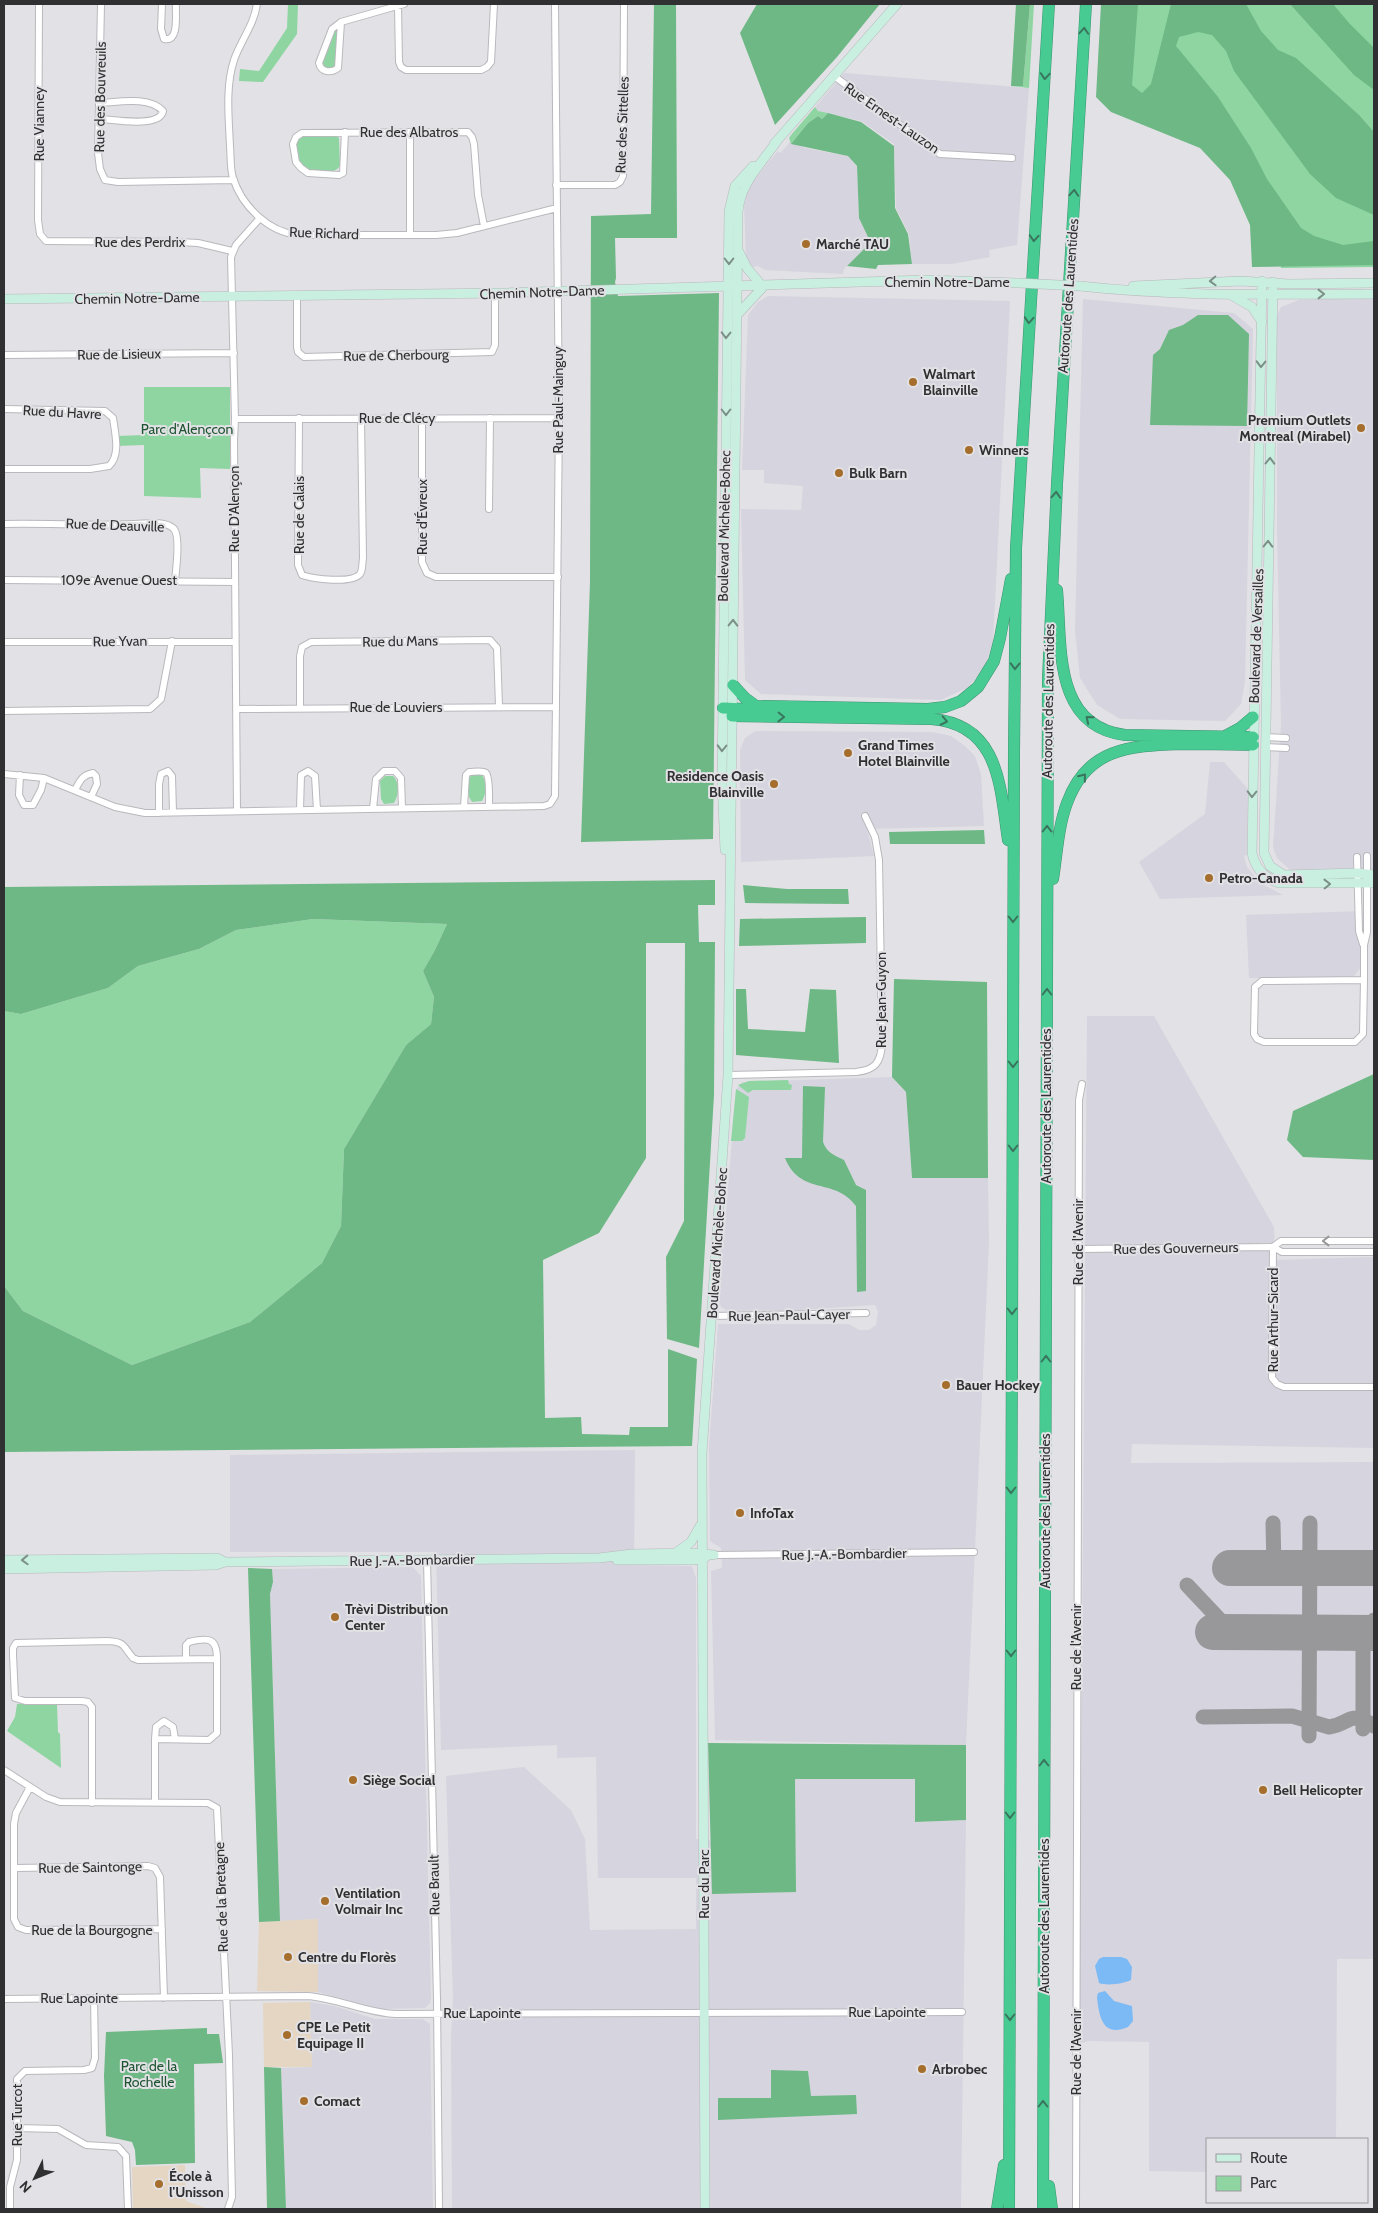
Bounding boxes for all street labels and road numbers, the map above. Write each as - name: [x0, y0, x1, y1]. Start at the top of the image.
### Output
- street label: Rue des Bouvreuils: [90, 41, 110, 153]
- street label: Rue des Sittelles: [611, 76, 633, 174]
- street label: Rue Ernest-Lauzon: [841, 78, 943, 158]
- street label: Rue Vianney: [30, 87, 48, 161]
- street label: Rue des Albatros: [360, 123, 458, 141]
- street label: Autoroute des Laurentides: [1054, 218, 1082, 374]
- street label: Rue Richard: [289, 223, 359, 243]
- street label: Rue des Perdrix: [95, 233, 186, 251]
- street label: Chemin Notre-Dame: [884, 273, 1010, 291]
- street label: Chemin Notre-Dame: [479, 281, 605, 303]
- street label: Chemin Notre-Dame: [74, 288, 200, 308]
- street label: Rue de Lisieux: [77, 344, 161, 364]
- street label: Rue de Cherbourg: [343, 345, 450, 365]
- street label: Rue Paul-Mainguy: [549, 346, 567, 454]
- street label: Rue du Havre: [22, 401, 102, 423]
- street label: Rue de Clécy: [359, 409, 435, 427]
- street label: Boulevard Michèle-Bohec: [714, 450, 734, 602]
- street label: Rue D'Alençon: [225, 466, 243, 552]
- street label: Rue de Calais: [290, 476, 308, 554]
- street label: Rue d'Évreux: [413, 479, 431, 555]
- street label: Rue de Deauville: [65, 514, 165, 536]
- street label: Boulevard de Versailles: [1245, 568, 1267, 704]
- street label: 109e Avenue Ouest: [61, 571, 177, 589]
- street label: Autoroute des Laurentides: [1038, 623, 1058, 779]
- street label: Rue du Mans: [362, 631, 438, 651]
- street label: Rue Yvan: [93, 632, 148, 650]
- street label: Rue de Louviers: [349, 698, 443, 716]
- street label: Rue Jean-Guyon: [872, 952, 890, 1048]
- street label: Autoroute des Laurentides: [1037, 1028, 1055, 1183]
- street label: Boulevard Michèle-Bohec: [703, 1167, 731, 1319]
- street label: Rue de l'Avenir: [1069, 1198, 1087, 1285]
- street label: Rue des Gouverneurs: [1113, 1238, 1239, 1258]
- street label: Rue Arthur-Sicard: [1264, 1268, 1282, 1372]
- street label: Rue Jean-Paul-Cayer: [728, 1305, 851, 1325]
- street label: Autoroute des Laurentides: [1036, 1433, 1054, 1588]
- street label: Rue J.-A.-Bombardier: [781, 1544, 907, 1564]
- street label: Rue J.-A.-Bombardier: [349, 1550, 475, 1570]
- street label: Rue de l'Avenir: [1067, 1603, 1085, 1690]
- street label: Autoroute des Laurentides: [1035, 1838, 1053, 1993]
- street label: Rue de la Bretagne: [210, 1842, 232, 1952]
- street label: Rue du Parc: [695, 1849, 713, 1919]
- street label: Rue Brault: [424, 1854, 444, 1915]
- street label: Rue de Saintonge: [38, 1857, 142, 1877]
- street label: Rue de la Bourgogne: [31, 1921, 153, 1939]
- street label: Rue Lapointe: [40, 1989, 118, 2007]
- street label: Rue Lapointe: [848, 2003, 926, 2021]
- street label: Rue Lapointe: [443, 2004, 521, 2022]
- street label: Rue de l'Avenir: [1067, 2008, 1085, 2095]
- street label: Rue Turcot: [8, 2084, 26, 2146]

